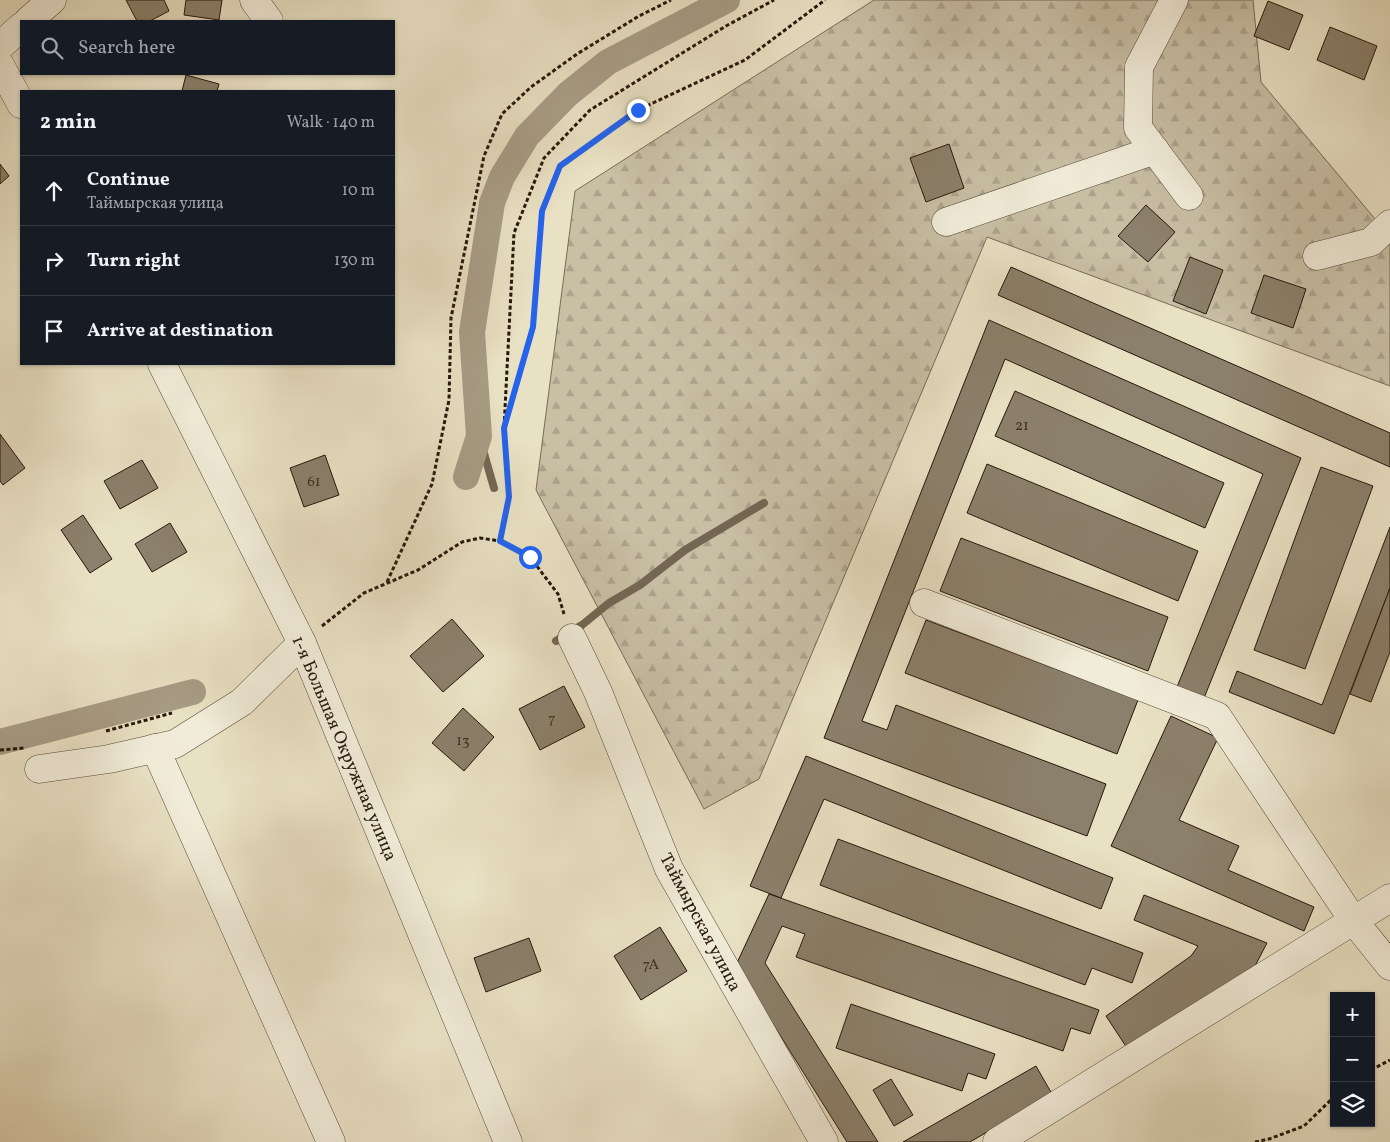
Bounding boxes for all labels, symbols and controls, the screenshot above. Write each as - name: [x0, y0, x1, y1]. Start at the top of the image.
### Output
- search box: [20, 20, 395, 75]
- icon: search: [38, 34, 66, 62]
- text: Search here: [78, 35, 175, 61]
- route end: [627, 99, 650, 122]
- text: 2 min: [40, 108, 97, 137]
- text: Walk · 140 m: [287, 112, 375, 134]
- text: Continue: [87, 167, 170, 193]
- icon: ahead: [40, 177, 68, 205]
- text: 10 m: [342, 180, 375, 202]
- text: Таймырская улица: [87, 193, 224, 215]
- icon: right: [40, 247, 68, 275]
- text: Turn right: [87, 248, 180, 274]
- text: 130 m: [334, 250, 375, 272]
- icon: arrive: [40, 317, 68, 345]
- text: Arrive at destination: [87, 318, 273, 344]
- house number: 21: [1015, 416, 1029, 437]
- house number: 61: [307, 472, 321, 493]
- route start: [519, 546, 542, 569]
- street label: 1-я Большая Окружная улица: [285, 632, 403, 865]
- house number: 7: [548, 709, 556, 730]
- house number: 13: [456, 731, 470, 752]
- street label: Таймырская улица: [653, 849, 747, 997]
- house number: 7А: [643, 955, 660, 976]
- map controls: [1330, 992, 1375, 1127]
- button: +: [1330, 992, 1375, 1037]
- button: −: [1330, 1037, 1375, 1082]
- button: layers: [1330, 1082, 1375, 1127]

